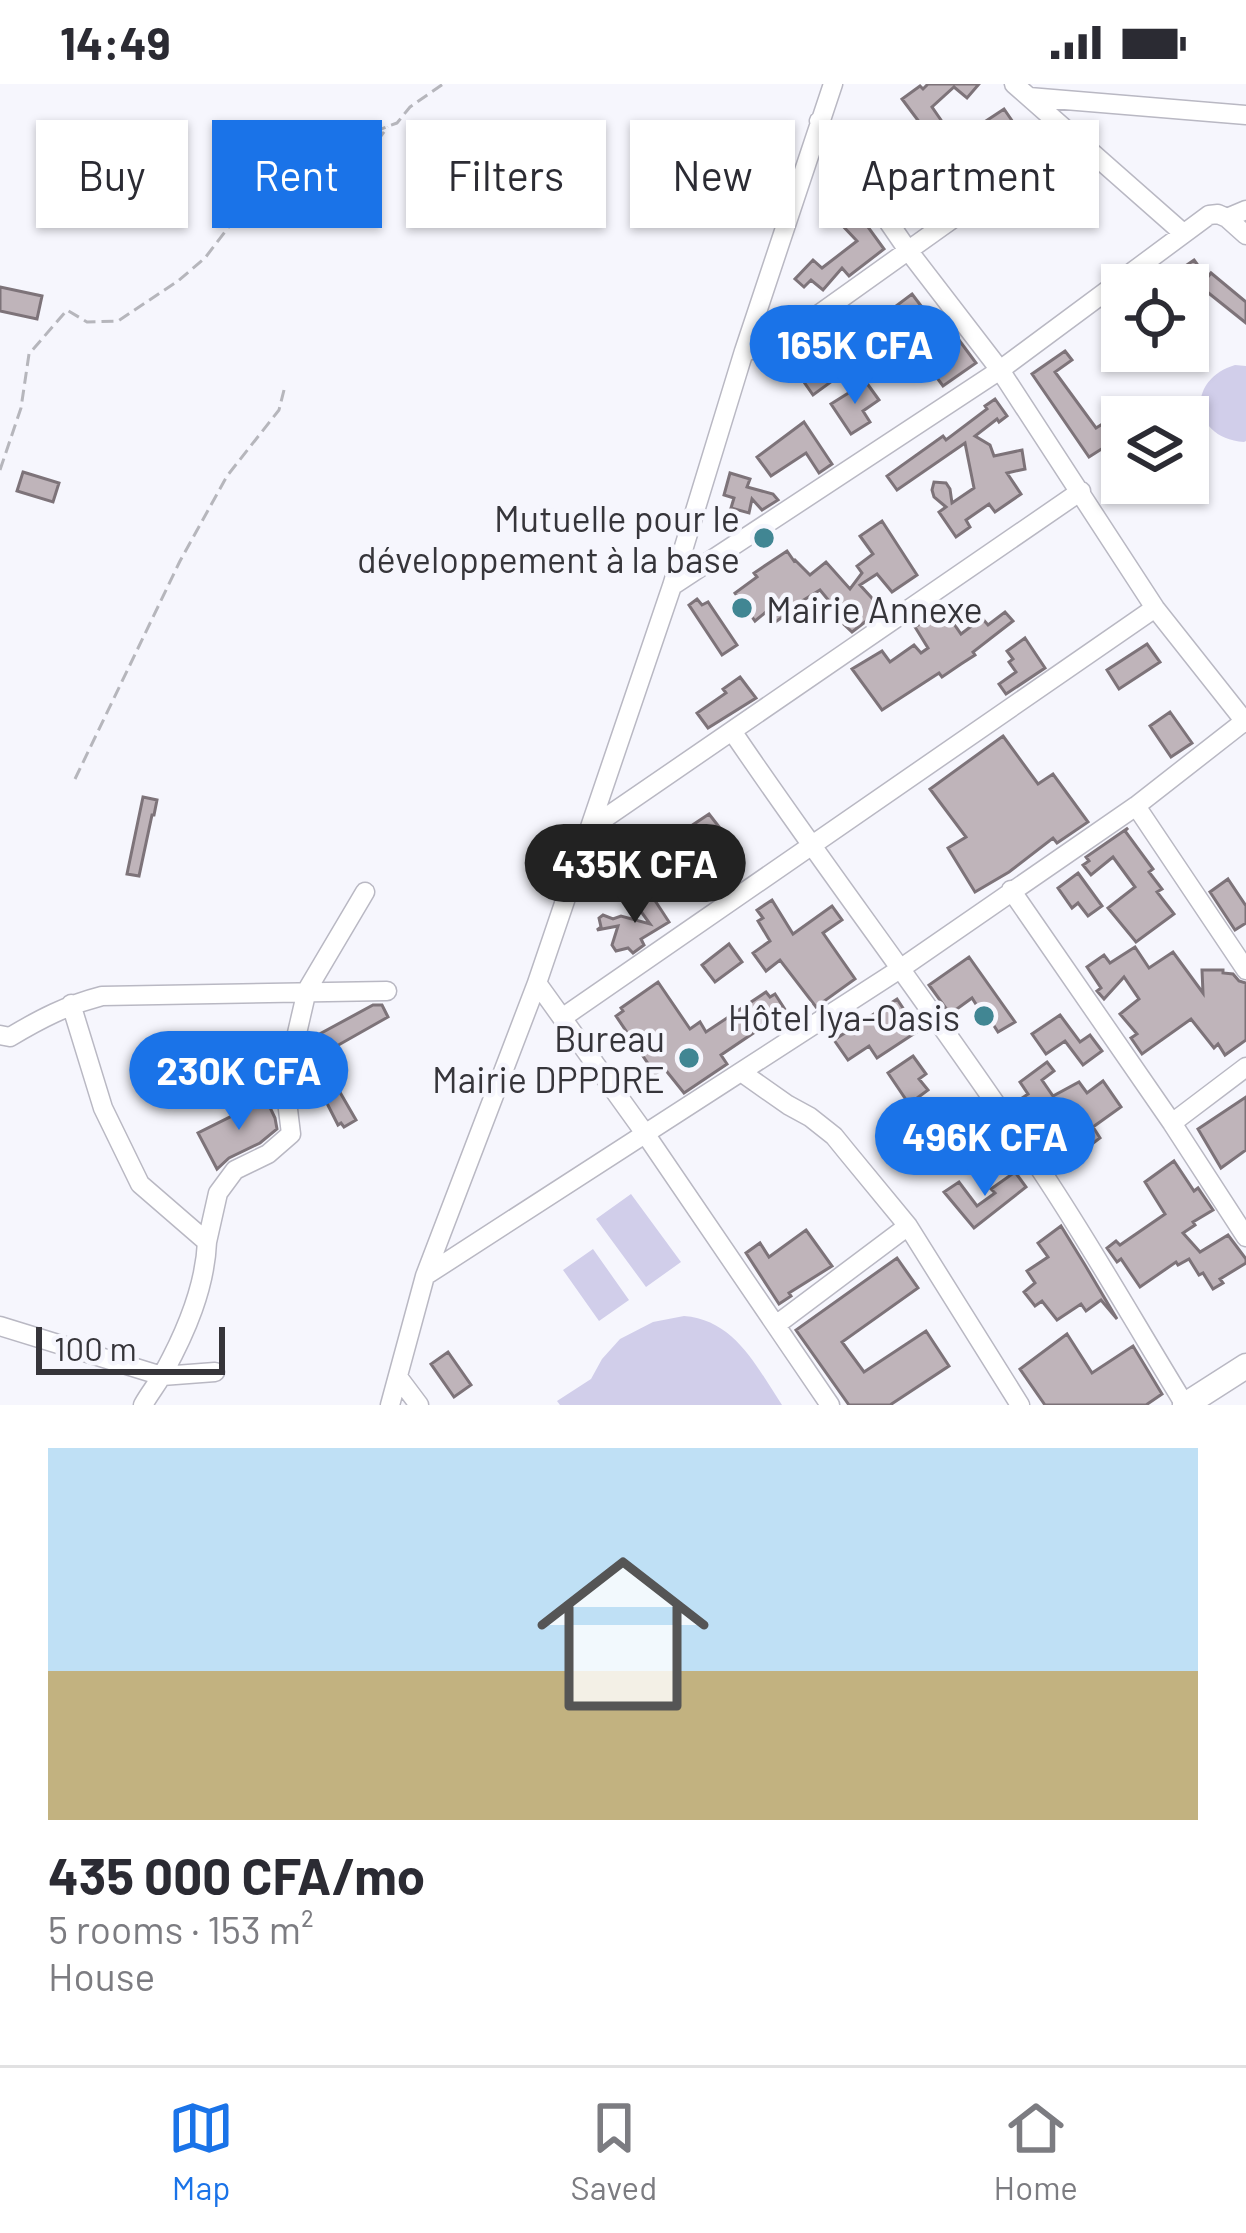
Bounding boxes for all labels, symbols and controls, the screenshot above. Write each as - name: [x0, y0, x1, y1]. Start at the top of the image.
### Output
- text: 14:49: [60, 15, 171, 69]
- chip: Buy: [36, 120, 188, 228]
- chip: Rent: [212, 120, 382, 228]
- chip: Filters: [406, 120, 606, 228]
- chip: New: [630, 120, 795, 228]
- chip: Apartment: [819, 120, 1099, 228]
- map controls: [1101, 264, 1209, 504]
- button: locate: [1101, 264, 1209, 372]
- pin: 165K CFA: [731, 305, 979, 407]
- text: 165K CFA: [777, 320, 933, 367]
- button: layers: [1101, 396, 1209, 504]
- place label: Mutuelle pour le développement à la base: [357, 496, 740, 580]
- marker: Mutuelle pour le développement à la base: [751, 525, 777, 551]
- place label: Mairie Annexe: [766, 587, 983, 630]
- marker: Mairie Annexe: [729, 595, 755, 621]
- pin: 435K CFA: [511, 824, 759, 926]
- text: 435K CFA: [552, 839, 718, 886]
- place label: Hôtel Iya-Oasis: [728, 995, 960, 1038]
- marker: Hôtel Iya-Oasis: [971, 1003, 997, 1029]
- place label: Bureau Mairie DPPDRE: [432, 1016, 665, 1100]
- pin: 230K CFA: [115, 1031, 363, 1133]
- marker: Bureau Mairie DPPDRE: [676, 1045, 702, 1071]
- text: 230K CFA: [156, 1046, 322, 1093]
- pin: 496K CFA: [861, 1097, 1109, 1199]
- text: 496K CFA: [902, 1112, 1068, 1159]
- scale bar: [36, 1321, 225, 1374]
- text: 100 m: [54, 1328, 137, 1368]
- icon: home: [515, 1526, 731, 1742]
- text: 435 000 CFA/mo: [48, 1844, 425, 1905]
- text: 5 rooms · 153 m²: [48, 1905, 314, 1952]
- text: House: [48, 1952, 155, 1999]
- tab: Map: [168, 2095, 234, 2207]
- tab: Saved: [571, 2095, 657, 2207]
- tab: Home: [994, 2095, 1078, 2207]

